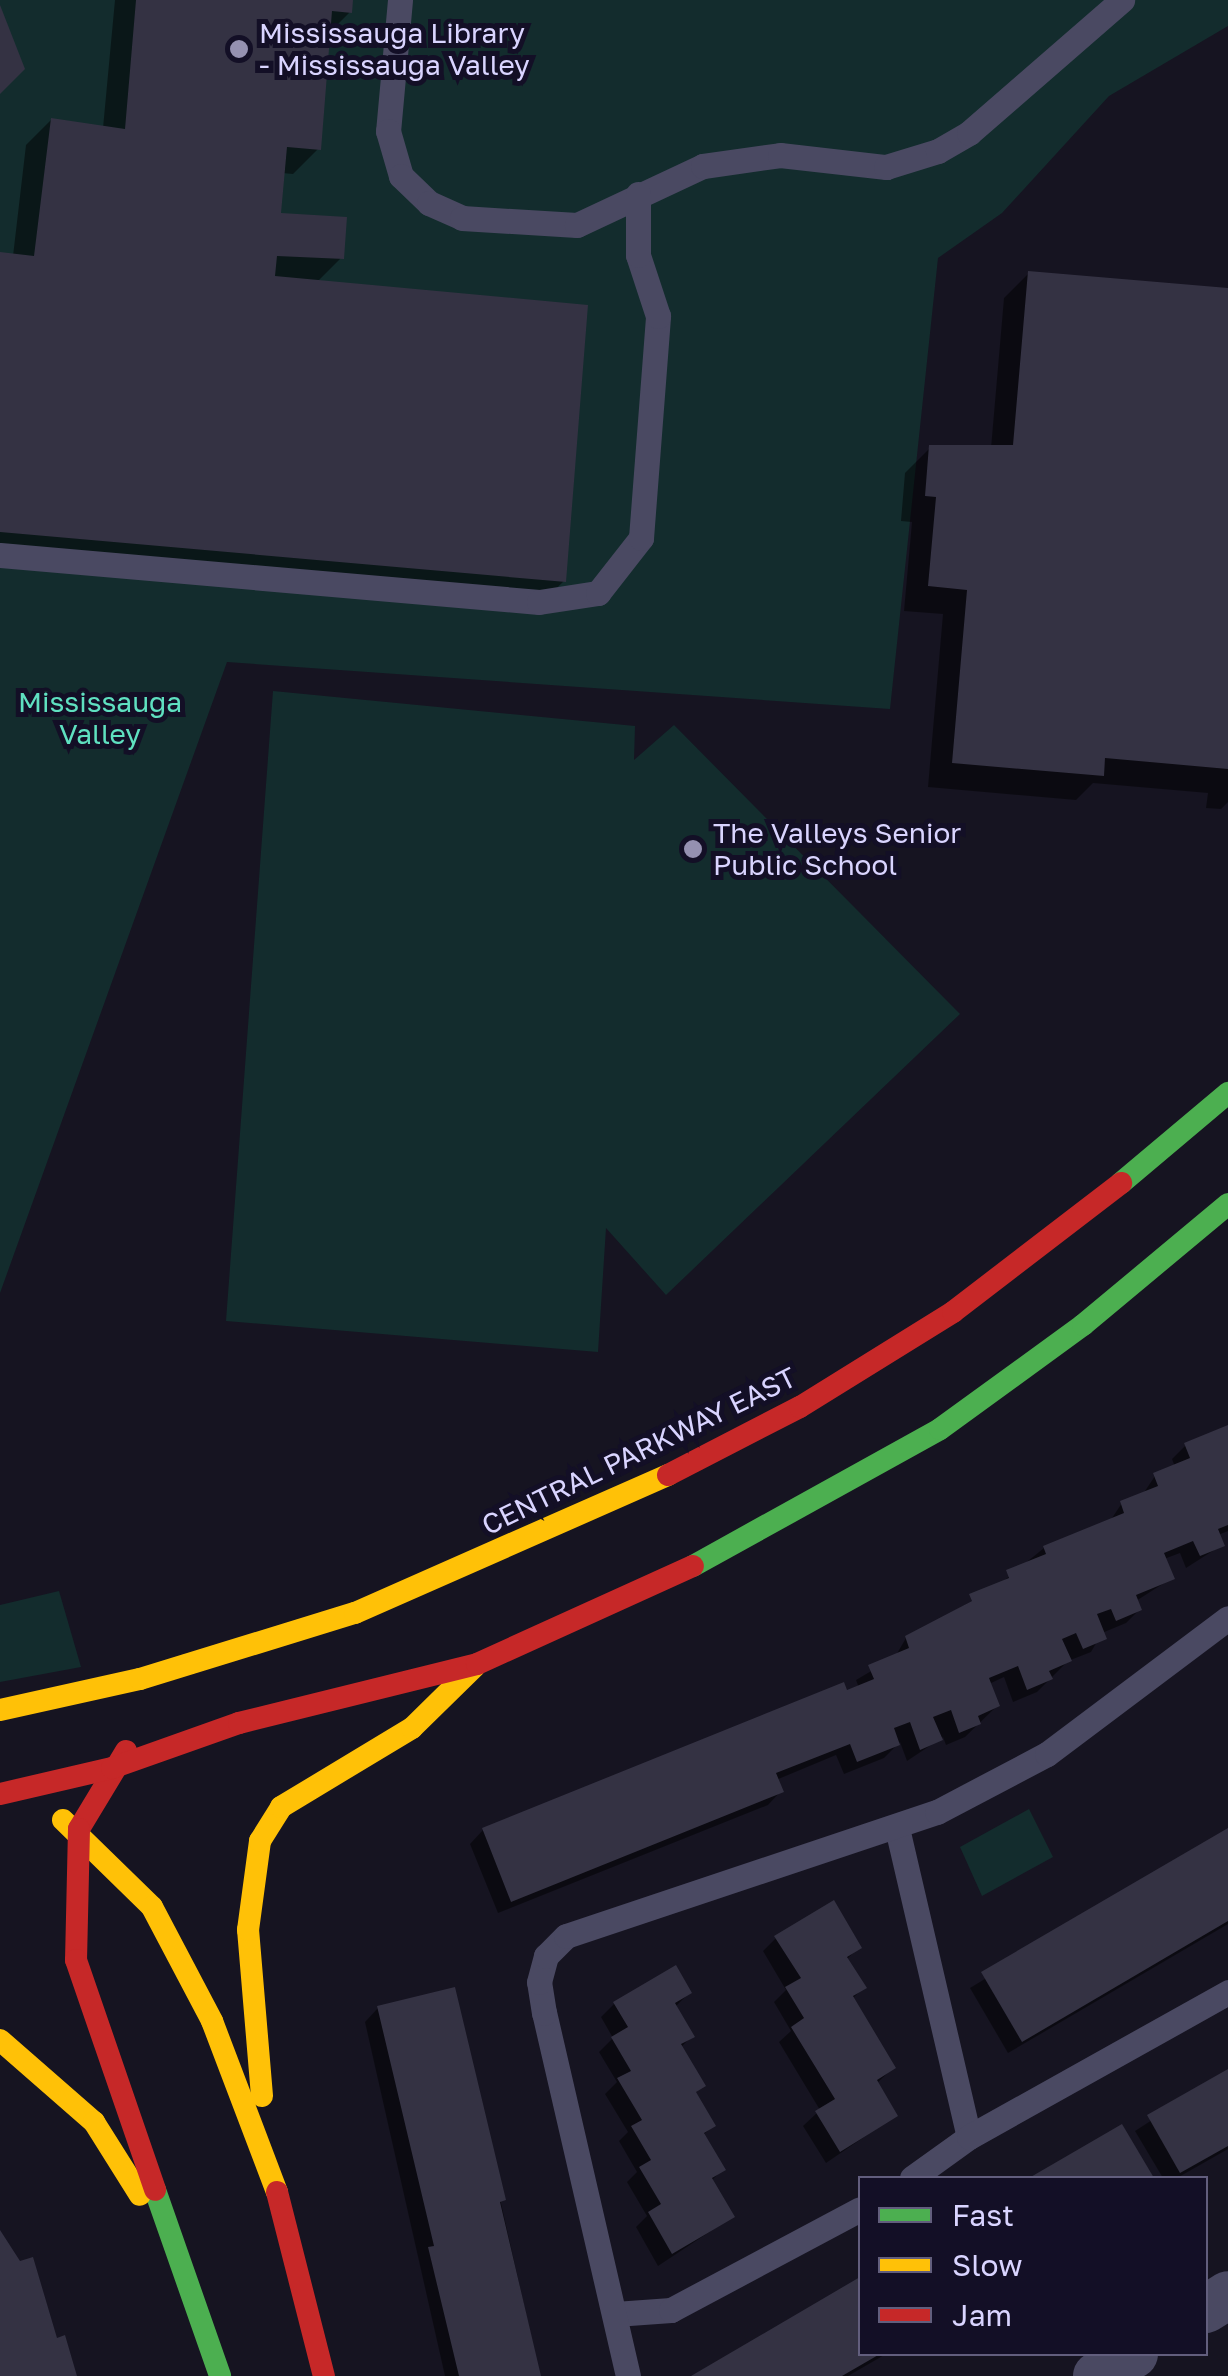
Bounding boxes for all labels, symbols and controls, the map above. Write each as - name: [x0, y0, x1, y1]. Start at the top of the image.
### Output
- place label: Mississauga Library - Mississauga Valley: [259, 16, 530, 82]
- marker: Mississauga Library - Mississauga Valley: [228, 38, 250, 60]
- park label: Mississauga Valley: [18, 685, 182, 751]
- place label: The Valleys Senior Public School: [713, 816, 961, 882]
- marker: The Valleys Senior Public School: [682, 838, 704, 860]
- street label: CENTRAL PARKWAY EAST: [476, 1360, 802, 1542]
- legend: [858, 2176, 1208, 2356]
- text: Fast: [952, 2197, 1014, 2233]
- text: Slow: [952, 2247, 1023, 2283]
- text: Jam: [952, 2297, 1012, 2333]

